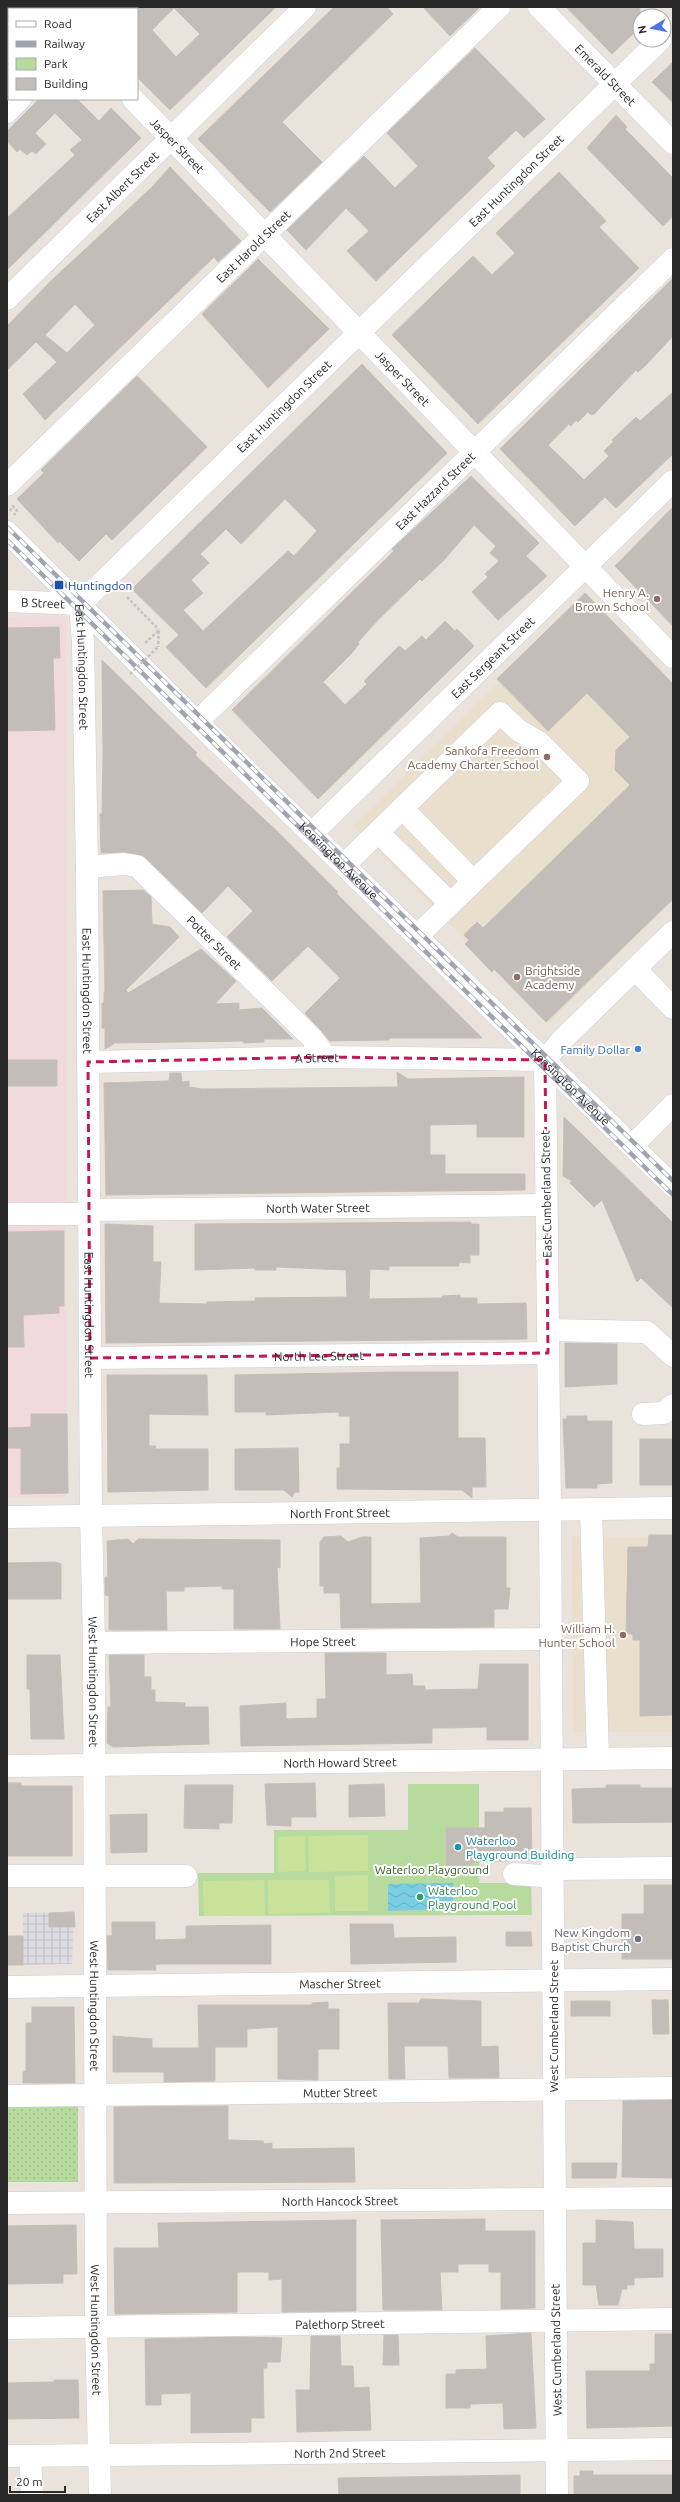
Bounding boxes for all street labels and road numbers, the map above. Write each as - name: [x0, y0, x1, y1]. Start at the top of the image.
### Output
- street label: Emerald Street: [573, 41, 639, 108]
- street label: Jasper Street: [148, 115, 207, 176]
- street label: East Huntingdon Street: [466, 131, 566, 229]
- street label: East Albert Street: [83, 148, 161, 224]
- street label: East Harold Street: [213, 207, 293, 285]
- street label: Jasper Street: [373, 348, 433, 408]
- street label: East Huntingdon Street: [234, 357, 334, 455]
- street label: East Hazzard Street: [393, 449, 477, 532]
- street label: B Street: [21, 595, 65, 610]
- street label: East Huntingdon Street: [74, 603, 91, 730]
- street label: East Sergeant Street: [448, 614, 537, 700]
- street label: Kensington Avenue: [297, 819, 381, 901]
- street label: Potter Street: [185, 913, 245, 972]
- street label: East Huntingdon Street: [81, 928, 95, 1054]
- street label: Kensington Avenue: [529, 1045, 613, 1128]
- street label: A Street: [295, 1050, 339, 1064]
- street label: East Cumberland Street: [538, 1130, 554, 1258]
- street label: North Water Street: [266, 1200, 370, 1215]
- street label: East Huntingdon Street: [83, 1252, 97, 1378]
- street label: North Lee Street: [274, 1349, 364, 1362]
- street label: North Front Street: [290, 1505, 390, 1520]
- street label: West Huntingdon Street: [87, 1616, 101, 1748]
- street label: Hope Street: [290, 1634, 356, 1648]
- street label: North Howard Street: [283, 1755, 397, 1769]
- street label: West Huntingdon Street: [88, 1940, 102, 2072]
- street label: West Cumberland Street: [547, 1960, 560, 2092]
- street label: Mascher Street: [299, 1976, 381, 1990]
- street label: Mutter Street: [303, 2085, 377, 2099]
- street label: North Hancock Street: [282, 2194, 399, 2207]
- street label: West Huntingdon Street: [89, 2264, 104, 2396]
- street label: West Cumberland Street: [548, 2283, 564, 2416]
- street label: Palethorp Street: [295, 2316, 385, 2331]
- street label: North 2nd Street: [294, 2446, 386, 2459]

